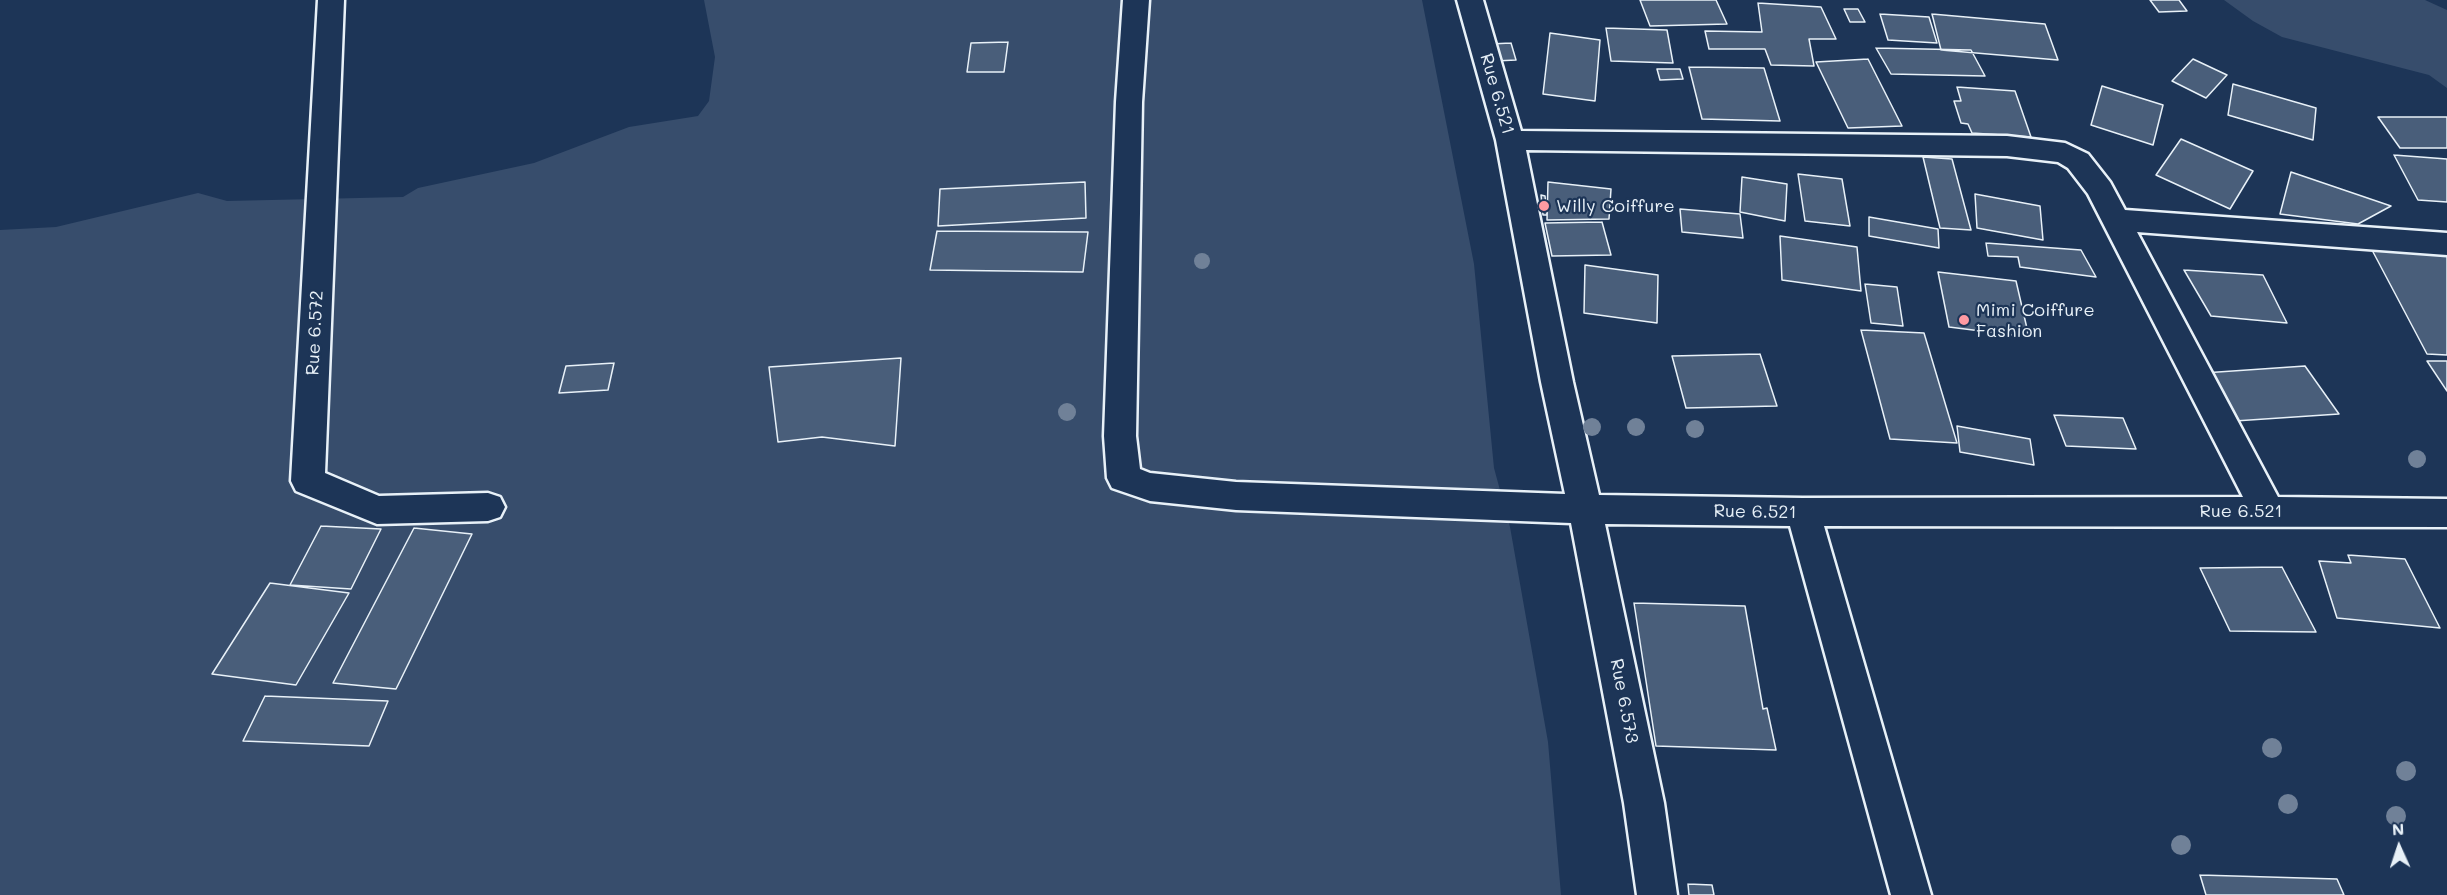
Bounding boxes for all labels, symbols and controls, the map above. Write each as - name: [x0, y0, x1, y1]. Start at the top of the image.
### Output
- street label: Rue 6.521: [1475, 51, 1519, 137]
- place label: Willy Coiffure: [1556, 195, 1675, 217]
- marker: Willy Coiffure: [1537, 199, 1551, 213]
- street label: Rue 6.572: [302, 290, 328, 376]
- place label: Mimi Coiffure Fashion: [1976, 299, 2095, 342]
- marker: Mimi Coiffure Fashion: [1957, 313, 1971, 327]
- street label: Rue 6.521: [1713, 500, 1797, 524]
- street label: Rue 6.521: [2199, 500, 2283, 522]
- street label: Rue 6.573: [1605, 657, 1643, 745]
- north arrow: [2369, 817, 2429, 877]
- text: N: [2391, 818, 2405, 839]

